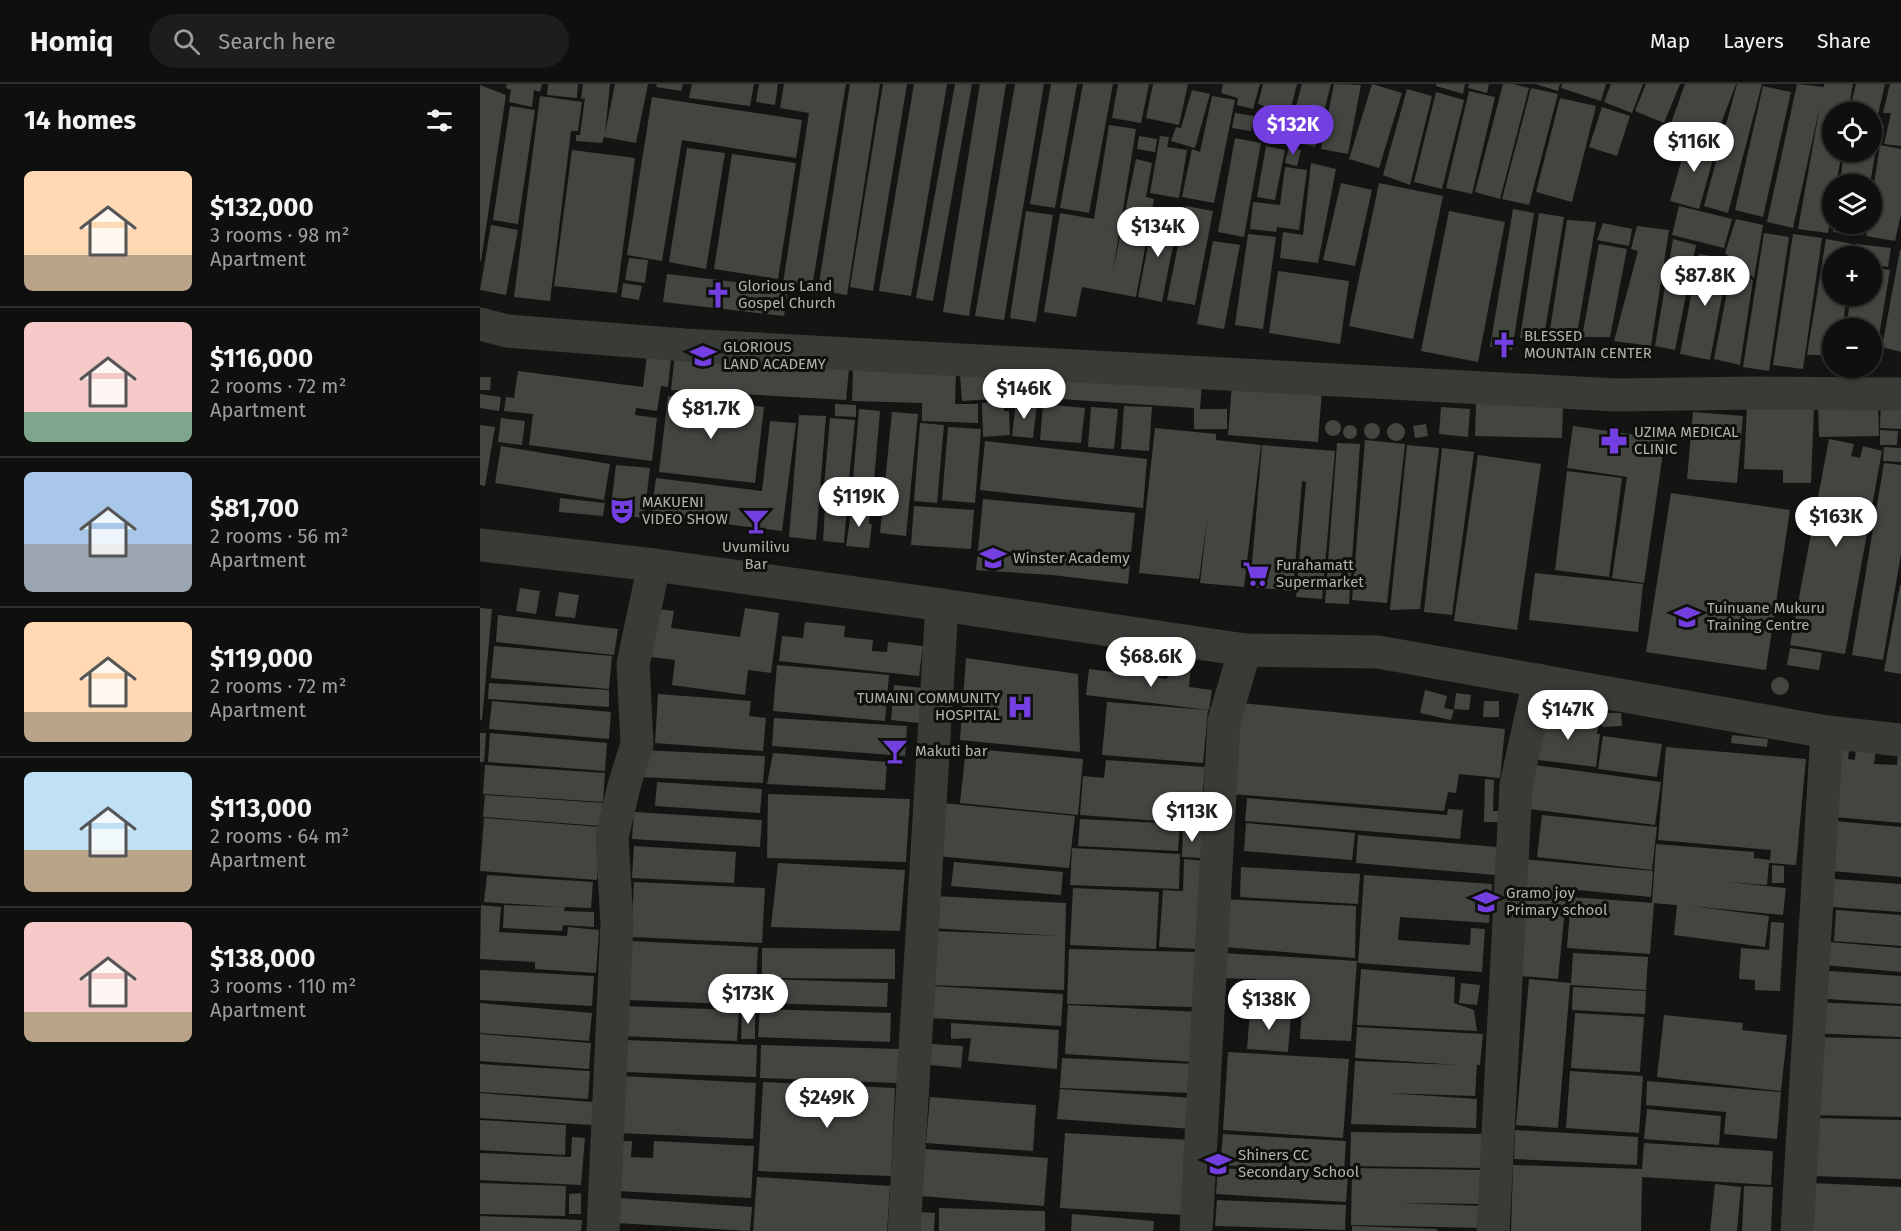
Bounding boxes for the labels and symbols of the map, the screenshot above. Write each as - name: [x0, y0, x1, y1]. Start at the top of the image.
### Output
- pin: $132K: [1251, 105, 1335, 156]
- pin: $116K: [1652, 122, 1736, 173]
- pin: $134K: [1116, 207, 1200, 258]
- pin: $87.8K: [1656, 256, 1754, 307]
- place label: Glorious Land Gospel Church: [738, 277, 836, 312]
- church icon: Glorious Land Gospel Church: [703, 280, 733, 310]
- place label: BLESSED MOUNTAIN CENTER: [1524, 327, 1652, 362]
- church icon: BLESSED MOUNTAIN CENTER: [1489, 330, 1519, 360]
- place label: GLORIOUS LAND ACADEMY: [723, 338, 827, 373]
- school or university icon: GLORIOUS LAND ACADEMY: [688, 341, 718, 371]
- pin: $146K: [982, 369, 1066, 420]
- pin: $81.7K: [662, 389, 760, 440]
- place label: UZIMA MEDICAL CLINIC: [1634, 423, 1739, 458]
- pharmacy icon: UZIMA MEDICAL CLINIC: [1599, 426, 1629, 456]
- pin: $119K: [817, 477, 901, 528]
- place label: MAKUENI VIDEO SHOW: [642, 493, 728, 528]
- theatre icon: MAKUENI VIDEO SHOW: [607, 496, 637, 526]
- pin: $163K: [1794, 497, 1878, 548]
- bar icon: Uvumilivu Bar: [741, 506, 771, 536]
- place label: Uvumilivu Bar: [722, 538, 790, 573]
- school or university icon: Winster Academy: [978, 543, 1008, 573]
- place label: Winster Academy: [1013, 549, 1130, 567]
- place label: Furahamatt Supermarket: [1276, 556, 1364, 591]
- supermarket icon: Furahamatt Supermarket: [1241, 559, 1271, 589]
- place label: Tuinuane Mukuru Training Centre: [1707, 599, 1825, 634]
- school or university icon: Tuinuane Mukuru Training Centre: [1672, 602, 1702, 632]
- pin: $68.6K: [1102, 637, 1200, 688]
- place label: TUMAINI COMMUNITY HOSPITAL: [857, 689, 1001, 724]
- pin: $147K: [1526, 690, 1610, 741]
- hospital icon: TUMAINI COMMUNITY HOSPITAL: [1005, 692, 1035, 722]
- bar icon: Makuti bar: [880, 736, 910, 766]
- place label: Makuti bar: [915, 742, 988, 760]
- pin: $113K: [1150, 792, 1234, 843]
- place label: Gramo joy Primary school: [1506, 884, 1608, 919]
- school or university icon: Gramo joy Primary school: [1471, 887, 1501, 917]
- pin: $173K: [706, 974, 790, 1025]
- pin: $138K: [1227, 980, 1311, 1031]
- pin: $249K: [785, 1078, 869, 1129]
- place label: Shiners CC Secondary School: [1238, 1146, 1360, 1181]
- school or university icon: Shiners CC Secondary School: [1203, 1149, 1233, 1179]

